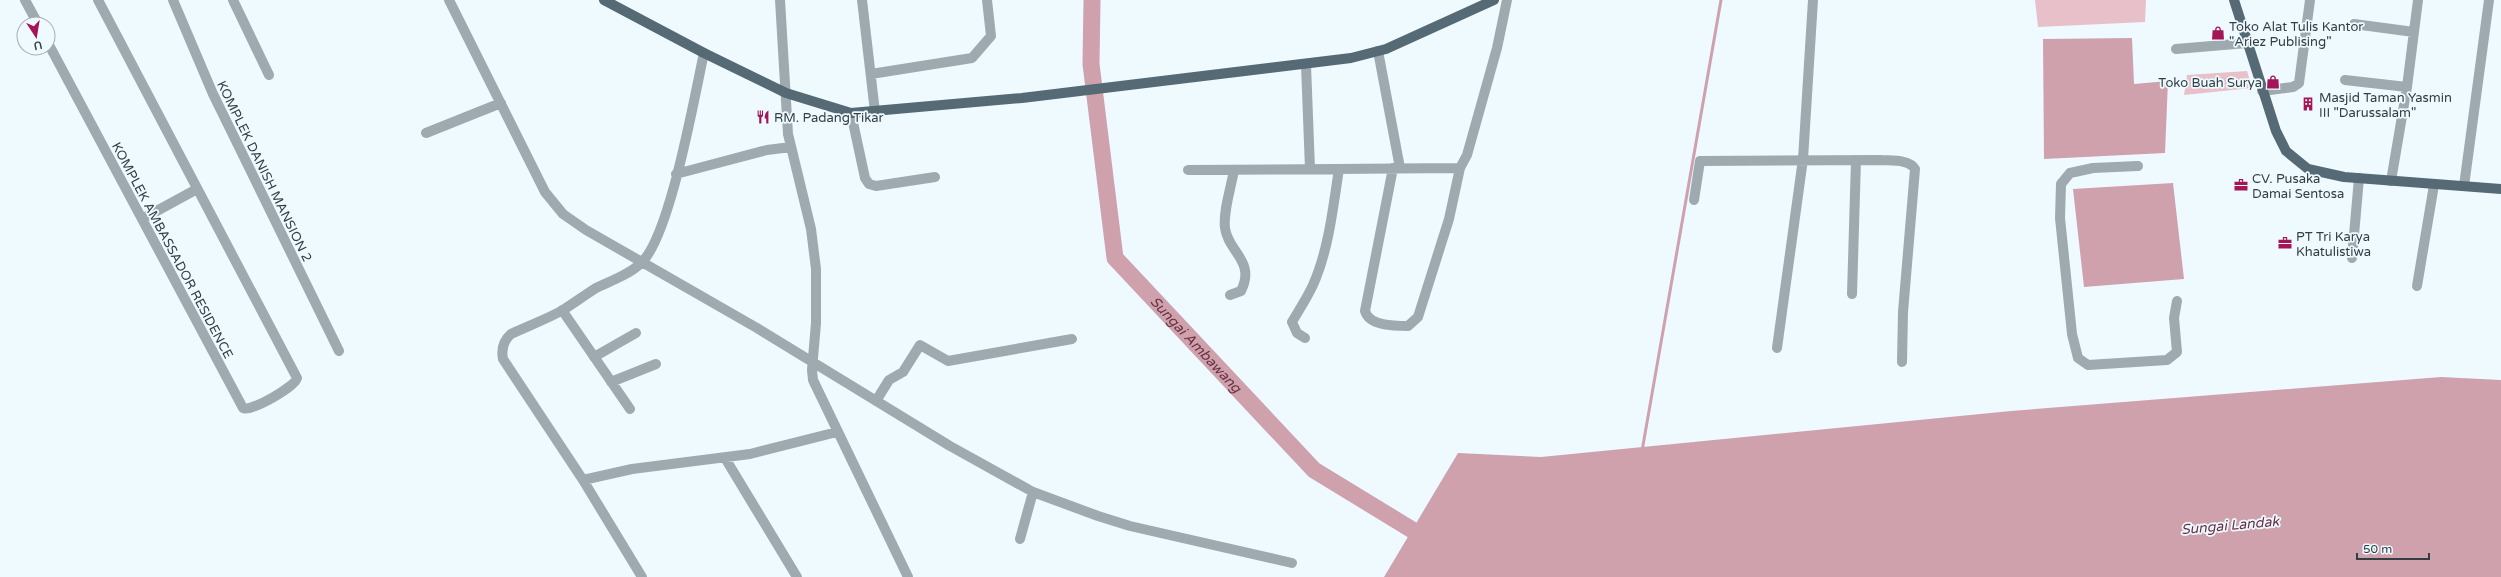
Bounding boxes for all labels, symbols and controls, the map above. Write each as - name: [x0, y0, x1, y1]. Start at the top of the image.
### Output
- north arrow: [16, 16, 56, 56]
- place label: Toko Alat Tulis Kantor "Ariez Publising": [2229, 19, 2363, 50]
- shop icon: Toko Alat Tulis Kantor "Ariez Publising": [2210, 25, 2226, 41]
- text: U: [33, 38, 43, 53]
- shop icon: Toko Buah Surya: [2265, 74, 2281, 90]
- place label: Toko Buah Surya: [2158, 75, 2262, 91]
- street label: KOMPLEK DANISH MANSION 2: [213, 78, 315, 265]
- place label: Masjid Taman Yasmin III "Darussalam": [2319, 90, 2452, 121]
- building icon: Masjid Taman Yasmin III "Darussalam": [2300, 96, 2316, 112]
- restaurant icon: RM. Padang Tikar: [755, 109, 771, 125]
- place label: RM. Padang Tikar: [774, 110, 884, 126]
- street label: KOMPLEK AMBASSADOR RESIDENCE: [108, 140, 236, 361]
- place label: CV. Pusaka Damai Sentosa: [2252, 171, 2344, 202]
- office icon: CV. Pusaka Damai Sentosa: [2233, 177, 2249, 193]
- place label: PT Tri Karya Khatulistiwa: [2296, 229, 2371, 260]
- office icon: PT Tri Karya Khatulistiwa: [2277, 235, 2293, 251]
- water label: Sungai Ambawang: [1147, 293, 1246, 397]
- water label: Sungai Landak: [2180, 513, 2281, 538]
- scale bar: [2357, 535, 2429, 561]
- text: 50 m: [2363, 542, 2392, 556]

